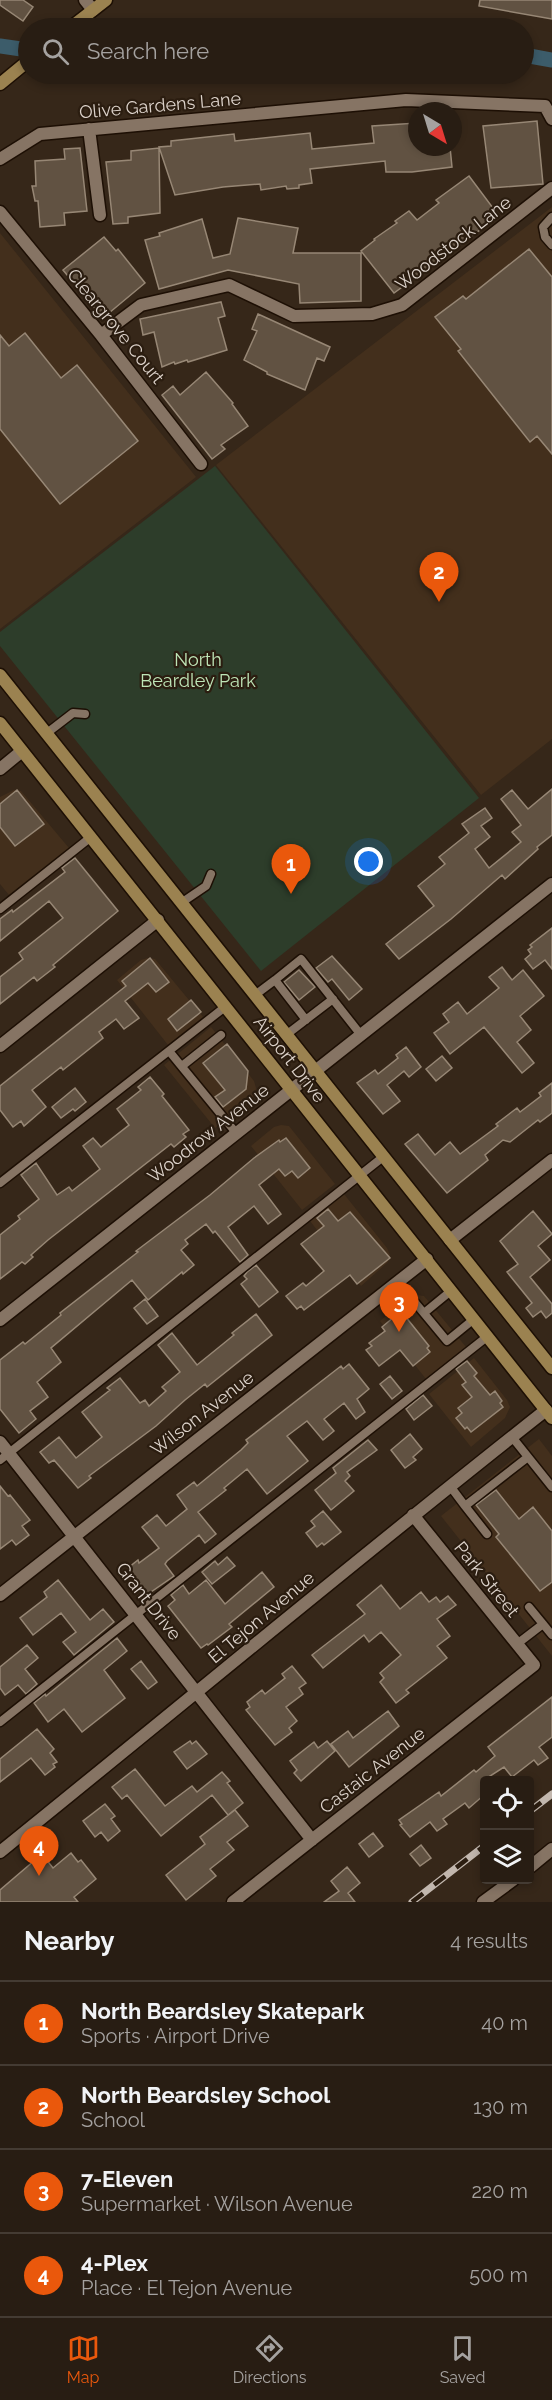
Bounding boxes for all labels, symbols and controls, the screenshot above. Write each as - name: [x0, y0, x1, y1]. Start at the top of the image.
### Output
- search box: [18, 18, 534, 84]
- icon: search: [39, 35, 72, 68]
- text: Search here: [87, 38, 209, 64]
- street label: Olive Gardens Lane: [78, 87, 242, 123]
- north arrow: [408, 102, 462, 156]
- street label: Woodstock Lane: [391, 191, 515, 295]
- street label: Cleargrove Court: [63, 264, 169, 388]
- pin: 2: [420, 552, 458, 602]
- park label: North Beardley Park: [140, 649, 256, 691]
- pin: 1: [272, 844, 310, 894]
- your location: [354, 847, 383, 876]
- street label: Airport Drive: [250, 1012, 331, 1107]
- street label: Woodrow Avenue: [143, 1079, 273, 1187]
- pin: 3: [380, 1282, 418, 1332]
- street label: Wilson Avenue: [146, 1366, 258, 1460]
- street label: Park Street: [450, 1537, 524, 1621]
- street label: Grant Drive: [112, 1558, 186, 1644]
- street label: El Tejon Avenue: [204, 1566, 318, 1667]
- street label: Castaic Avenue: [315, 1722, 429, 1818]
- map controls: [480, 1776, 534, 1884]
- button: locate: [480, 1776, 534, 1830]
- pin: 4: [20, 1826, 58, 1876]
- button: layers: [480, 1830, 534, 1884]
- text: Nearby: [24, 1926, 114, 1956]
- text: 4 results: [450, 1929, 528, 1953]
- text: North Beardsley Skatepark: [81, 1998, 364, 2024]
- text: 1: [39, 2011, 48, 2035]
- text: 40 m: [481, 2011, 528, 2035]
- text: Sports · Airport Drive: [81, 2024, 270, 2048]
- text: North Beardsley School: [81, 2082, 330, 2108]
- text: 2: [38, 2095, 49, 2119]
- text: 130 m: [473, 2095, 528, 2119]
- text: School: [81, 2108, 145, 2132]
- text: 7-Eleven: [81, 2166, 173, 2192]
- text: 3: [38, 2179, 49, 2203]
- text: 220 m: [471, 2179, 528, 2203]
- text: Supermarket · Wilson Avenue: [81, 2192, 353, 2216]
- text: 4-Plex: [81, 2250, 148, 2276]
- text: 4: [38, 2263, 49, 2287]
- text: 500 m: [469, 2263, 528, 2287]
- text: Place · El Tejon Avenue: [81, 2276, 292, 2300]
- tab: Map: [67, 2332, 100, 2387]
- tab: Directions: [233, 2332, 307, 2387]
- tab: Saved: [440, 2332, 485, 2387]

